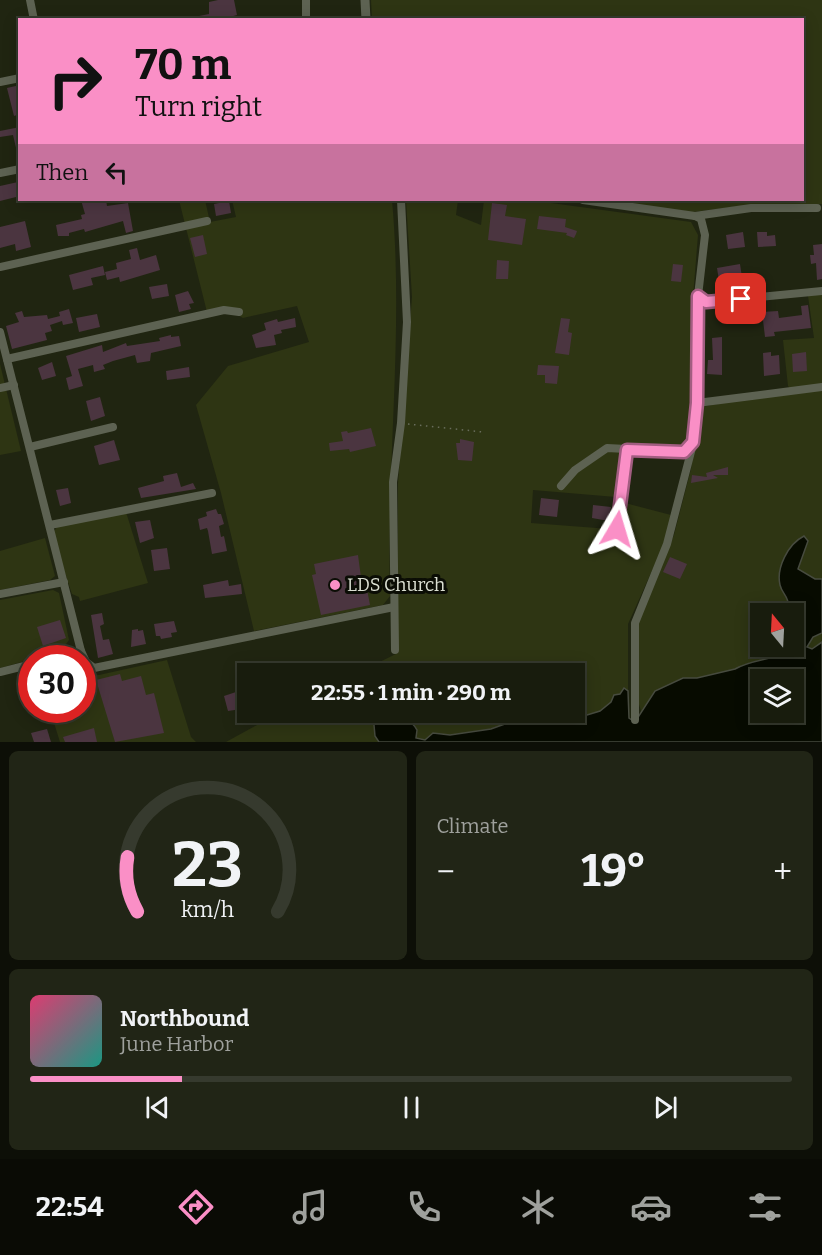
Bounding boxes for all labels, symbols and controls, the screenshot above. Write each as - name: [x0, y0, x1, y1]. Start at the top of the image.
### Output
- text: 70 m: [135, 40, 231, 90]
- icon: right: [36, 42, 114, 120]
- text: Turn right: [135, 91, 262, 123]
- icon: left: [100, 156, 133, 189]
- text: Then: [36, 159, 88, 186]
- pin: [715, 273, 766, 324]
- icon: arrive: [724, 282, 757, 315]
- position arrow: [585, 497, 649, 561]
- place label: LDS Church: [347, 574, 445, 596]
- marker: LDS Church: [328, 578, 342, 592]
- north arrow: [750, 603, 804, 657]
- map controls: [750, 603, 804, 723]
- speed limit sign: 30: [18, 645, 96, 723]
- button: layers: [750, 669, 804, 723]
- text: 22:55 · 1 min · 290 m: [311, 679, 511, 706]
- text: Climate: [437, 814, 508, 838]
- text: 23: [172, 828, 243, 903]
- text: 19°: [581, 844, 647, 898]
- text: −: [437, 852, 455, 892]
- text: +: [773, 852, 792, 892]
- text: km/h: [181, 898, 234, 924]
- text: Northbound: [120, 1005, 249, 1032]
- text: June Harbor: [120, 1032, 233, 1056]
- icon: previous: [141, 1091, 174, 1124]
- icon: pause: [395, 1091, 428, 1124]
- icon: next: [649, 1091, 682, 1124]
- icon: directions: [175, 1186, 217, 1228]
- icon: music: [289, 1186, 331, 1228]
- icon: phone: [403, 1186, 445, 1228]
- icon: climate: [517, 1186, 559, 1228]
- icon: car: [630, 1186, 672, 1228]
- icon: filters: [744, 1186, 786, 1228]
- text: 22:54: [36, 1191, 104, 1223]

